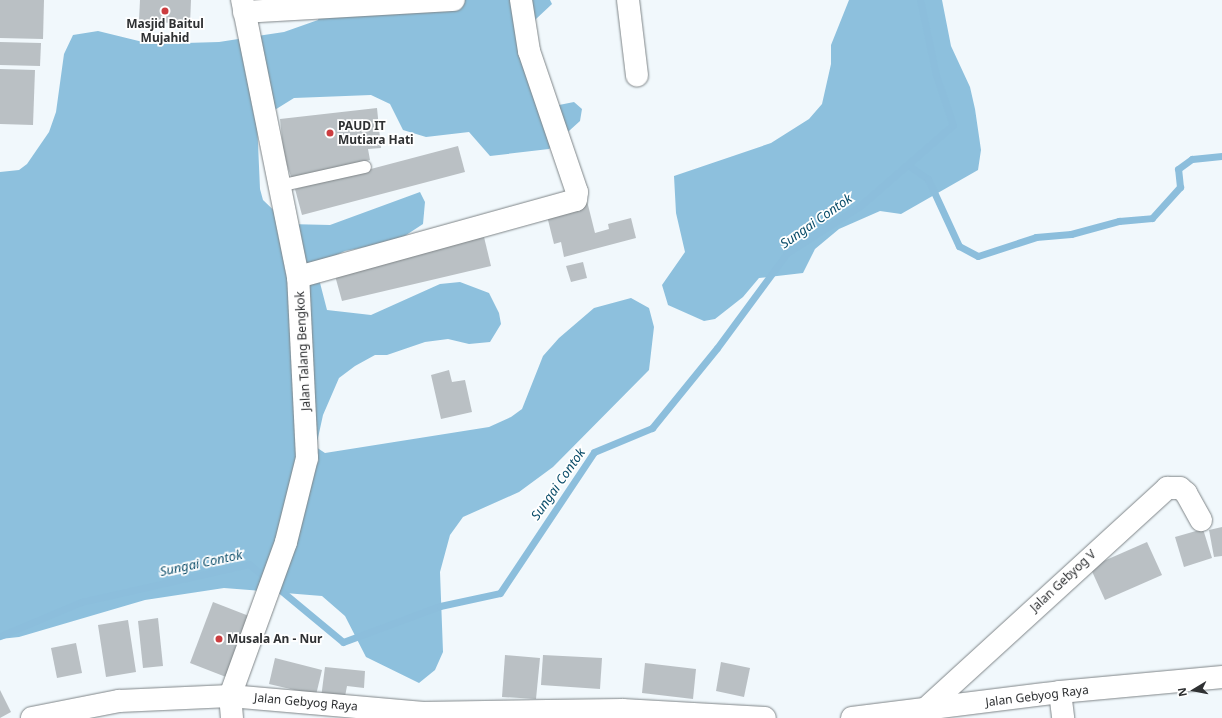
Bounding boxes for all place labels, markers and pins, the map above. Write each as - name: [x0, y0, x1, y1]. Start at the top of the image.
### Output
- marker: Masjid Baitul Mujahid: [160, 6, 170, 16]
- place label: Masjid Baitul Mujahid: [126, 17, 204, 45]
- place label: PAUD IT Mutiara Hati: [338, 119, 414, 147]
- marker: PAUD IT Mutiara Hati: [325, 128, 335, 138]
- place label: Musala An - Nur: [227, 632, 322, 646]
- marker: Musala An - Nur: [214, 634, 224, 644]

